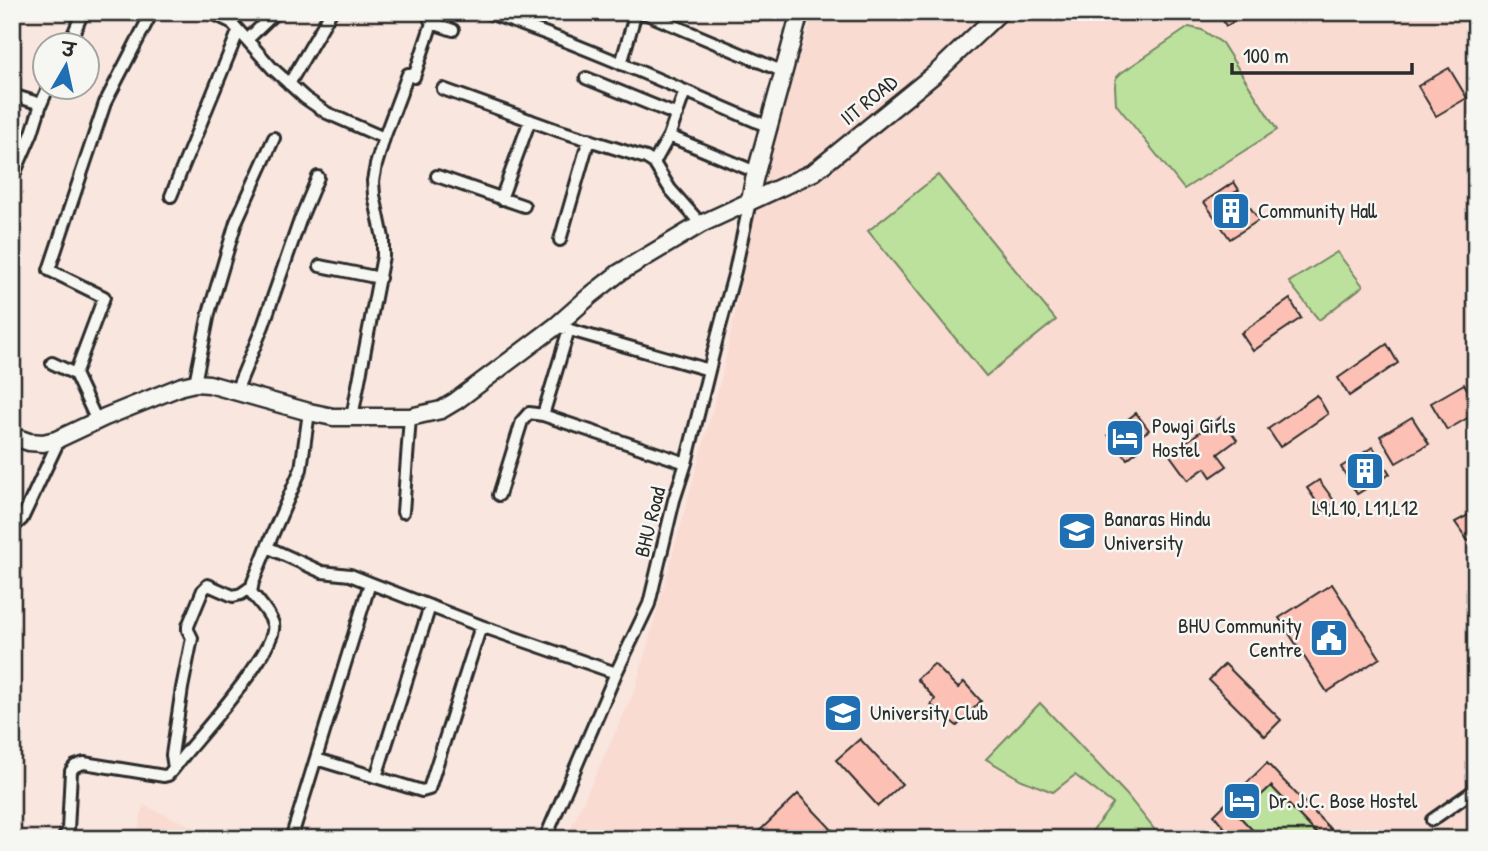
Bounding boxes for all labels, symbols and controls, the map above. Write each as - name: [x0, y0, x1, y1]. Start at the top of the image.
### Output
- north arrow: [32, 32, 102, 102]
- scale bar: [1232, 32, 1413, 76]
- text: उ: [58, 35, 79, 63]
- text: 100 m: [1243, 41, 1289, 70]
- street label: IIT ROAD: [834, 68, 903, 132]
- building icon: Community Hall: [1210, 190, 1252, 232]
- place label: Community Hall: [1258, 196, 1378, 225]
- place label: Powgi Girls Hostel: [1152, 411, 1236, 464]
- hotel icon: Powgi Girls Hostel: [1104, 417, 1146, 459]
- building icon: L9,L10, L11,L12: [1344, 450, 1386, 492]
- street label: BHU Road: [627, 484, 672, 560]
- place label: L9,L10, L11,L12: [1312, 493, 1418, 522]
- place label: Banaras Hindu University: [1104, 504, 1211, 557]
- school or university icon: Banaras Hindu University: [1056, 510, 1098, 552]
- place label: BHU Community Centre: [1178, 611, 1302, 664]
- public building icon: BHU Community Centre: [1308, 617, 1350, 659]
- school or university icon: University Club: [822, 692, 864, 734]
- place label: University Club: [870, 698, 988, 727]
- hotel icon: Dr. J.C. Bose Hostel: [1221, 780, 1263, 822]
- place label: Dr. J.C. Bose Hostel: [1269, 786, 1418, 815]

